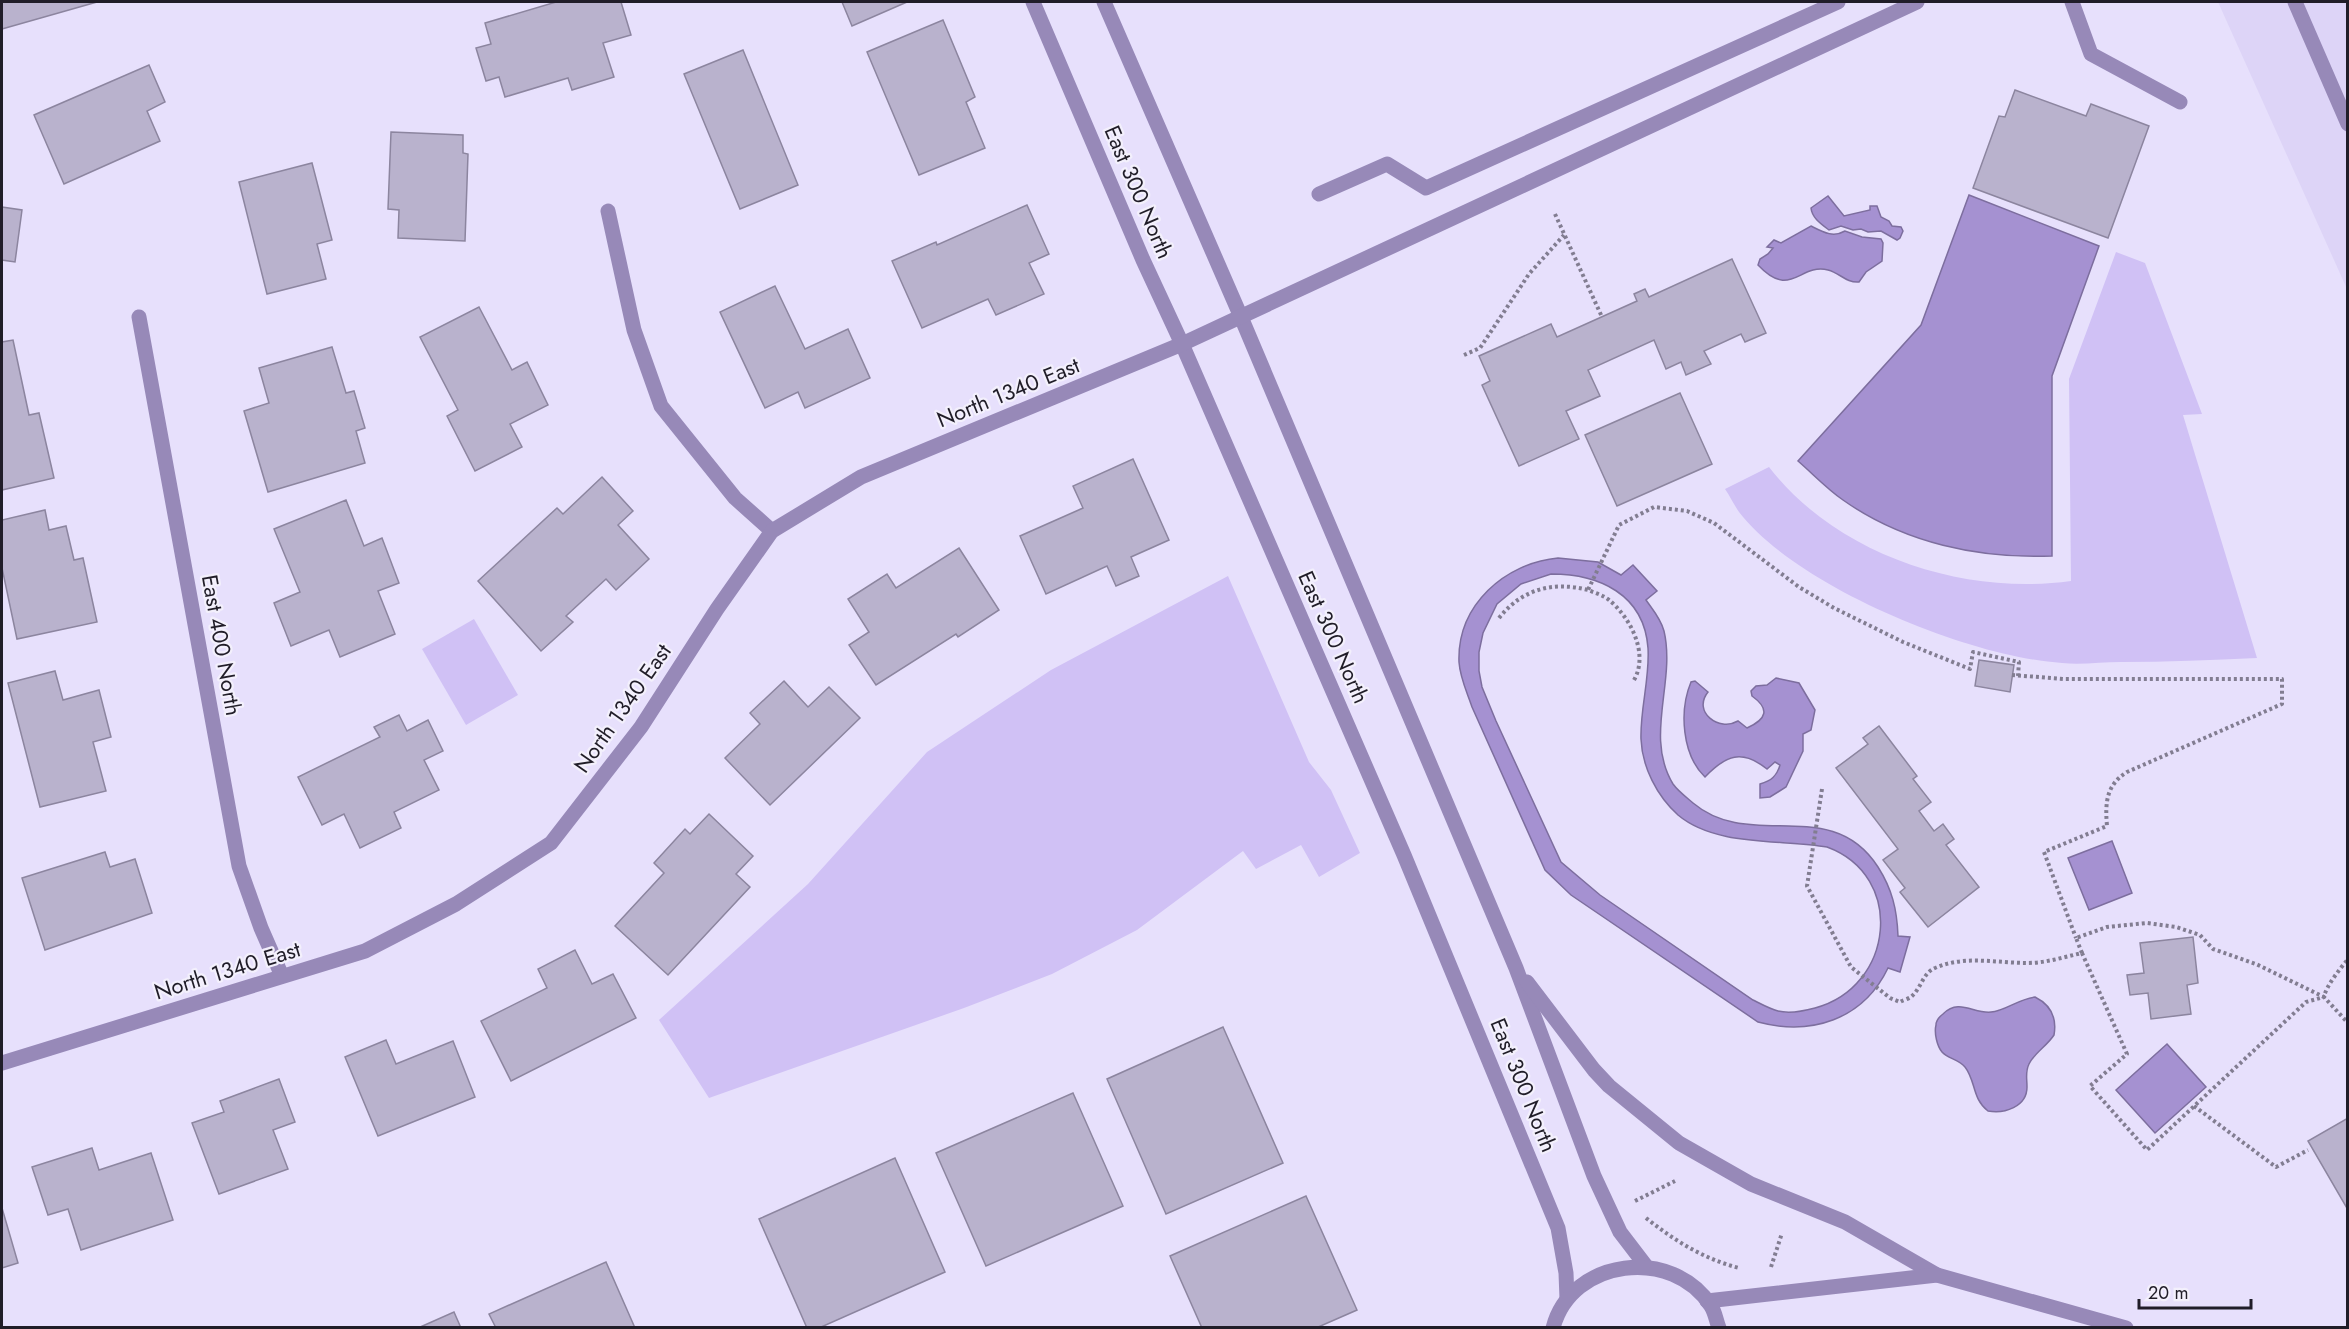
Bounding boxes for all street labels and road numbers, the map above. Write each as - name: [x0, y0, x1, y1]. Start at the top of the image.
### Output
- street label: East 300 North: [1097, 120, 1181, 264]
- street label: North 1340 East: [932, 349, 1085, 435]
- street label: East 300 North: [1291, 566, 1377, 708]
- street label: East 400 North: [194, 572, 250, 718]
- street label: North 1340 East: [565, 636, 679, 779]
- street label: North 1340 East: [150, 932, 305, 1007]
- street label: East 300 North: [1483, 1013, 1565, 1157]

